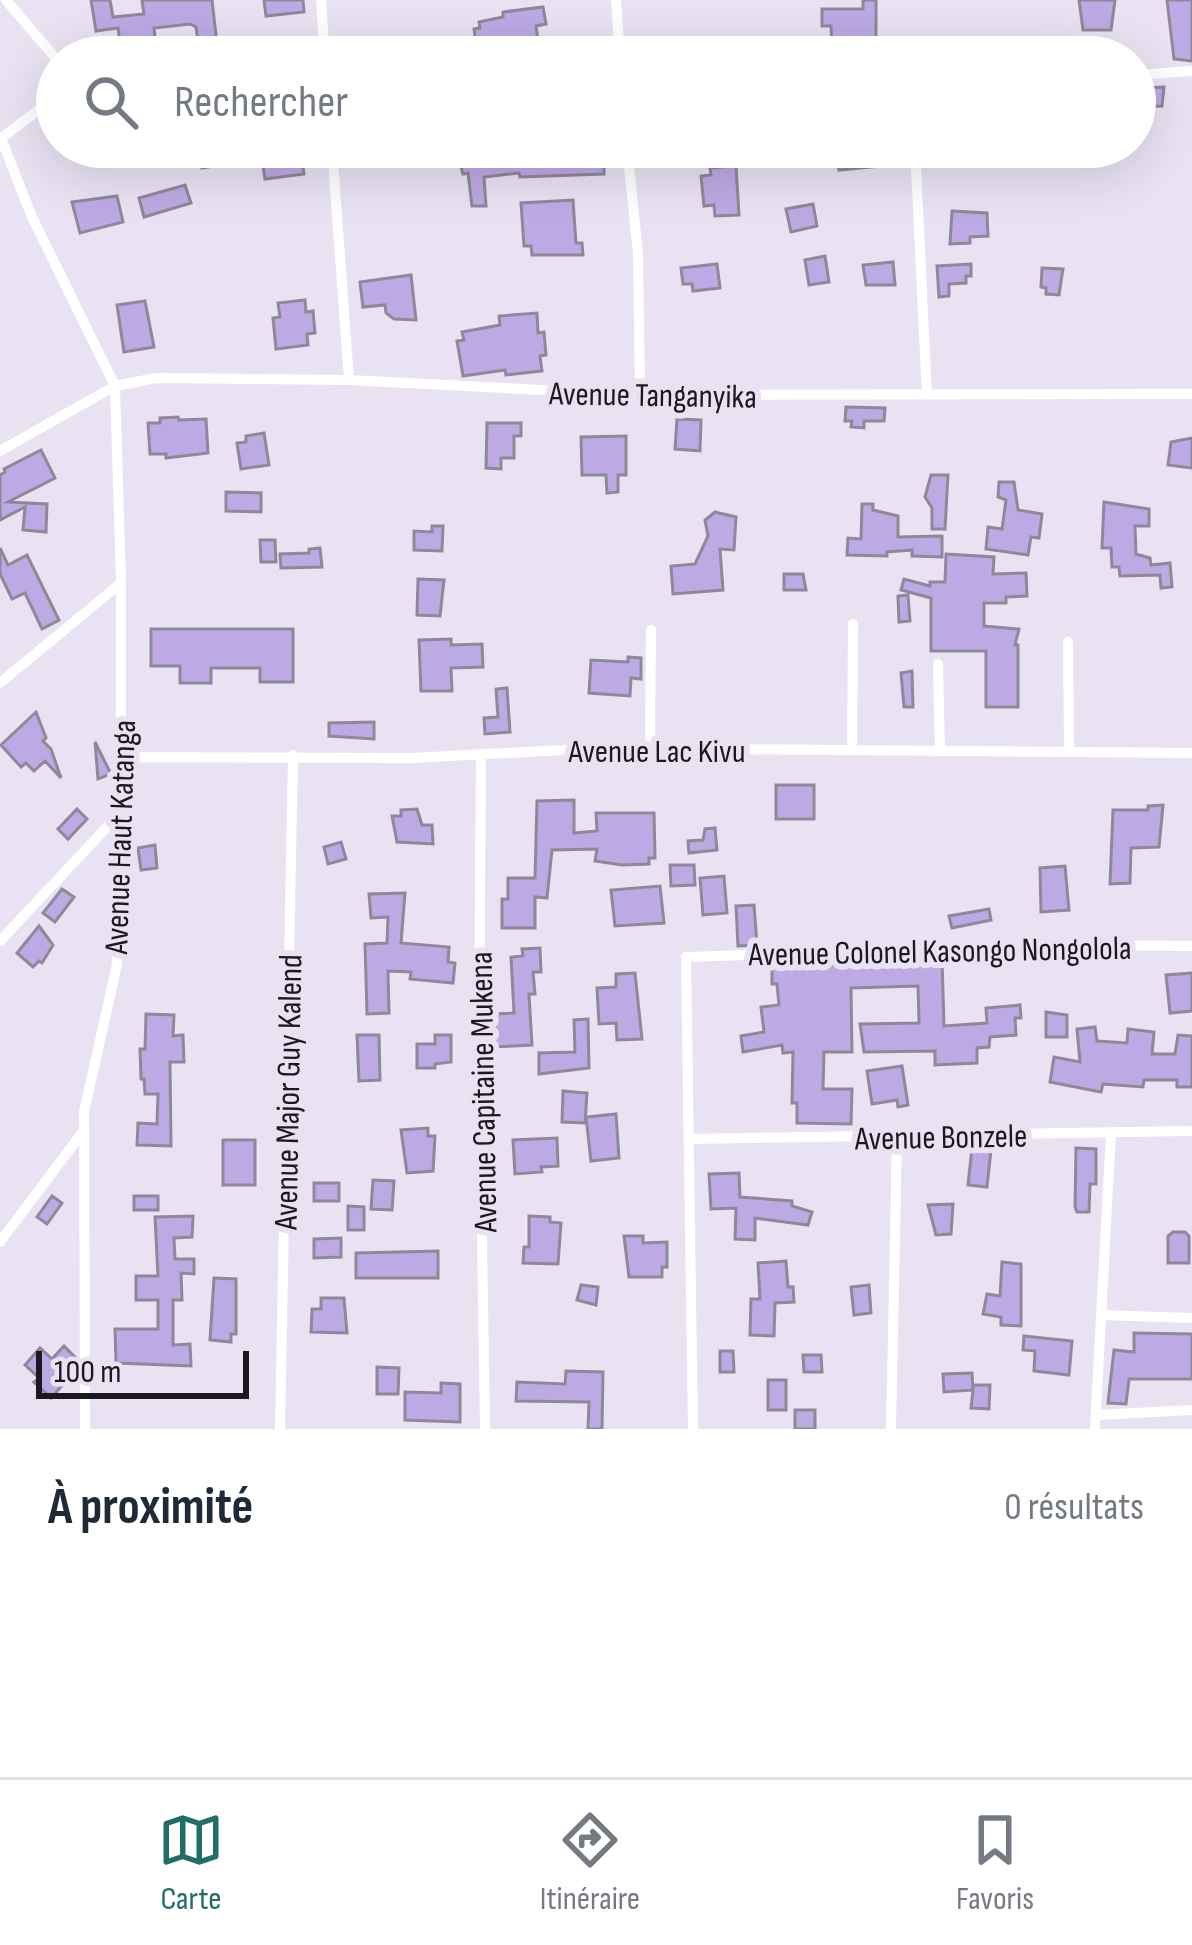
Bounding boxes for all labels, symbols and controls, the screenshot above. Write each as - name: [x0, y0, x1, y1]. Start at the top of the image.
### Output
- search box: [36, 36, 1156, 168]
- icon: search: [78, 69, 144, 135]
- text: Rechercher: [174, 75, 348, 130]
- street label: Avenue Tanganyika: [548, 374, 757, 418]
- street label: Avenue Haut Katanga: [97, 719, 145, 956]
- street label: Avenue Lac Kivu: [567, 732, 746, 772]
- street label: Avenue Colonel Kasongo Nongolola: [747, 929, 1132, 975]
- street label: Avenue Capitaine Mukena: [462, 951, 506, 1234]
- street label: Avenue Major Guy Kalend: [267, 954, 311, 1231]
- street label: Avenue Bonzele: [853, 1116, 1028, 1160]
- scale bar: [36, 1345, 249, 1398]
- text: 100 m: [54, 1352, 121, 1392]
- text: À proximité: [48, 1477, 253, 1538]
- text: 0 résultats: [1004, 1484, 1144, 1531]
- tab: Carte: [158, 1807, 224, 1919]
- tab: Itinéraire: [540, 1807, 640, 1919]
- tab: Favoris: [956, 1807, 1034, 1919]

